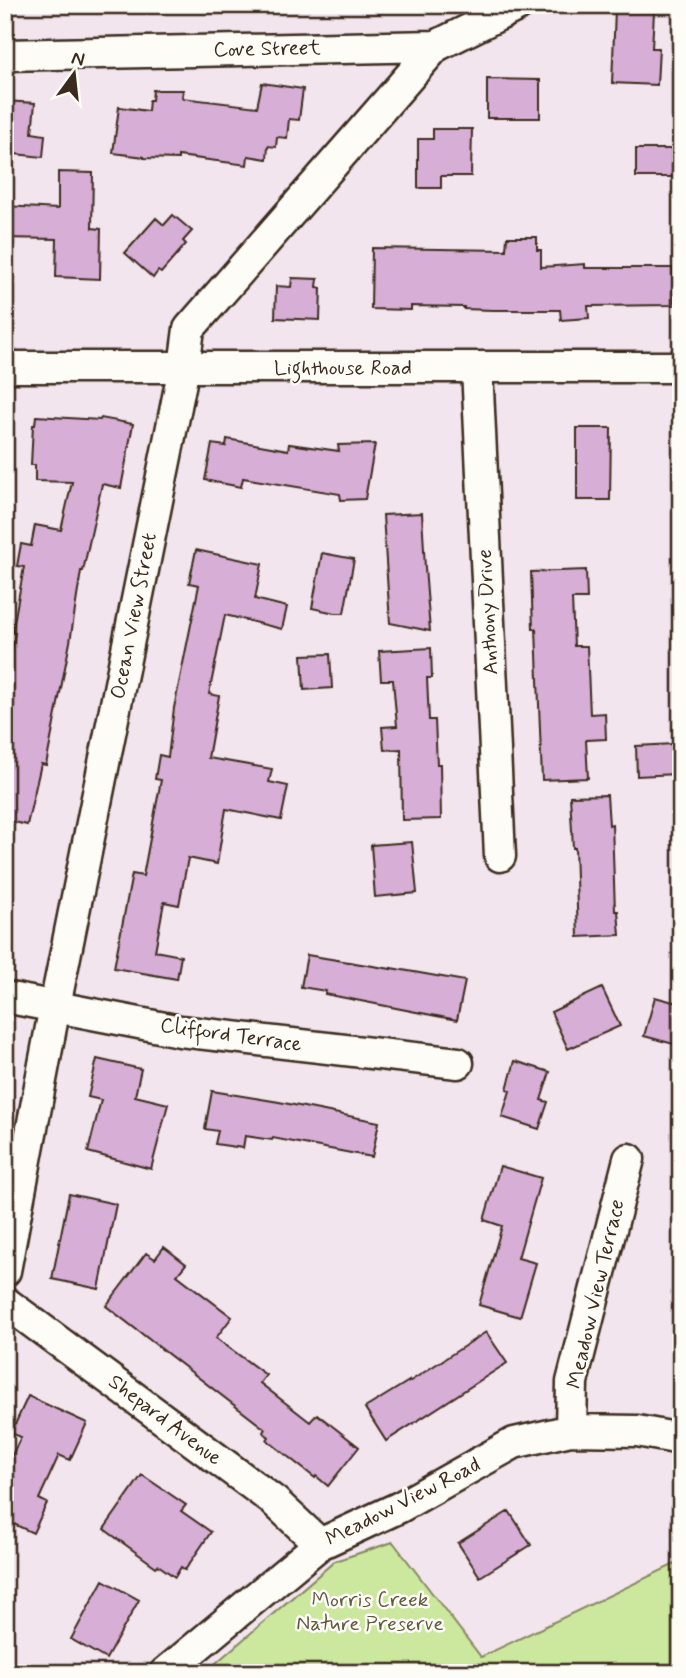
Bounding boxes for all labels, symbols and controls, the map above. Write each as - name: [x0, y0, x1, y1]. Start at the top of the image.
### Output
- street label: Cove Street: [213, 34, 322, 64]
- north arrow: [38, 38, 108, 108]
- text: N: [69, 45, 87, 73]
- street label: Lighthouse Road: [274, 354, 412, 384]
- street label: Ocean View Street: [104, 530, 164, 702]
- street label: Anthony Drive: [471, 548, 505, 676]
- street label: Clifford Terrace: [158, 1011, 304, 1061]
- street label: Meadow View Terrace: [561, 1196, 631, 1392]
- street label: Shepard Avenue: [102, 1368, 228, 1472]
- street label: Meadow View Road: [321, 1451, 485, 1553]
- park label: Morris Creek Nature Preserve: [296, 1586, 444, 1638]

